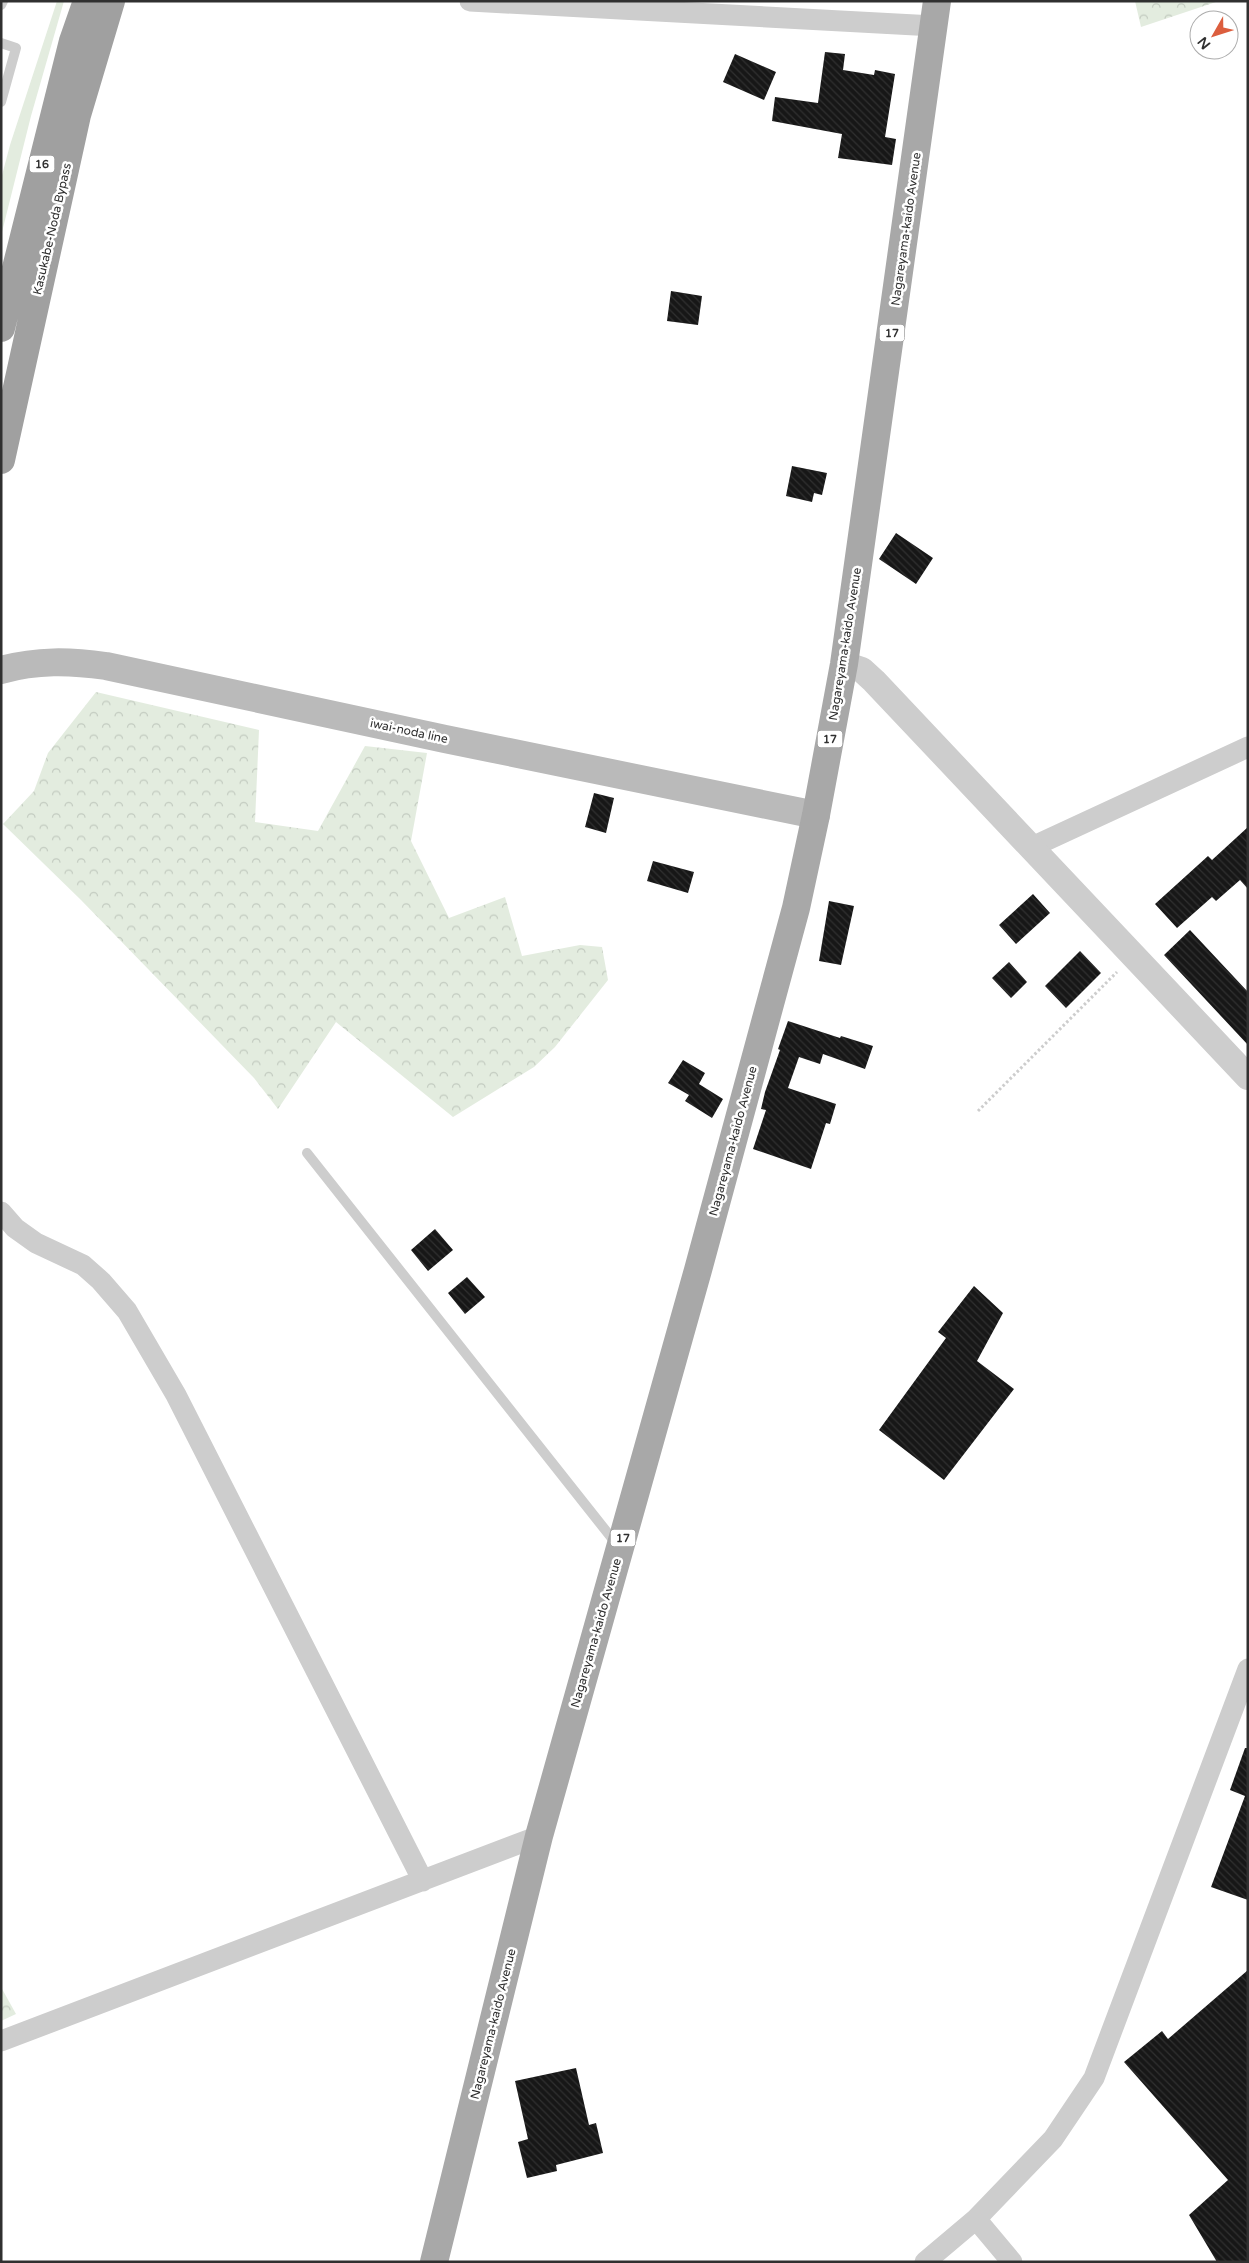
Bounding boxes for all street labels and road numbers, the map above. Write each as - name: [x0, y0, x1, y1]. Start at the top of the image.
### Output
- street label: Nagareyama-kaido Avenue: [888, 151, 924, 307]
- road number: 16: [30, 156, 54, 172]
- street label: Kasukabe-Noda Bypass: [30, 161, 74, 296]
- road number: 17: [880, 324, 904, 342]
- street label: Nagareyama-kaido Avenue: [826, 566, 864, 722]
- street label: iwai-noda line: [369, 716, 449, 746]
- road number: 17: [818, 731, 842, 748]
- street label: Nagareyama-kaido Avenue: [706, 1064, 760, 1218]
- road number: 17: [610, 1530, 636, 1546]
- street label: Nagareyama-kaido Avenue: [568, 1557, 624, 1709]
- street label: Nagareyama-kaido Avenue: [467, 1947, 519, 2101]

